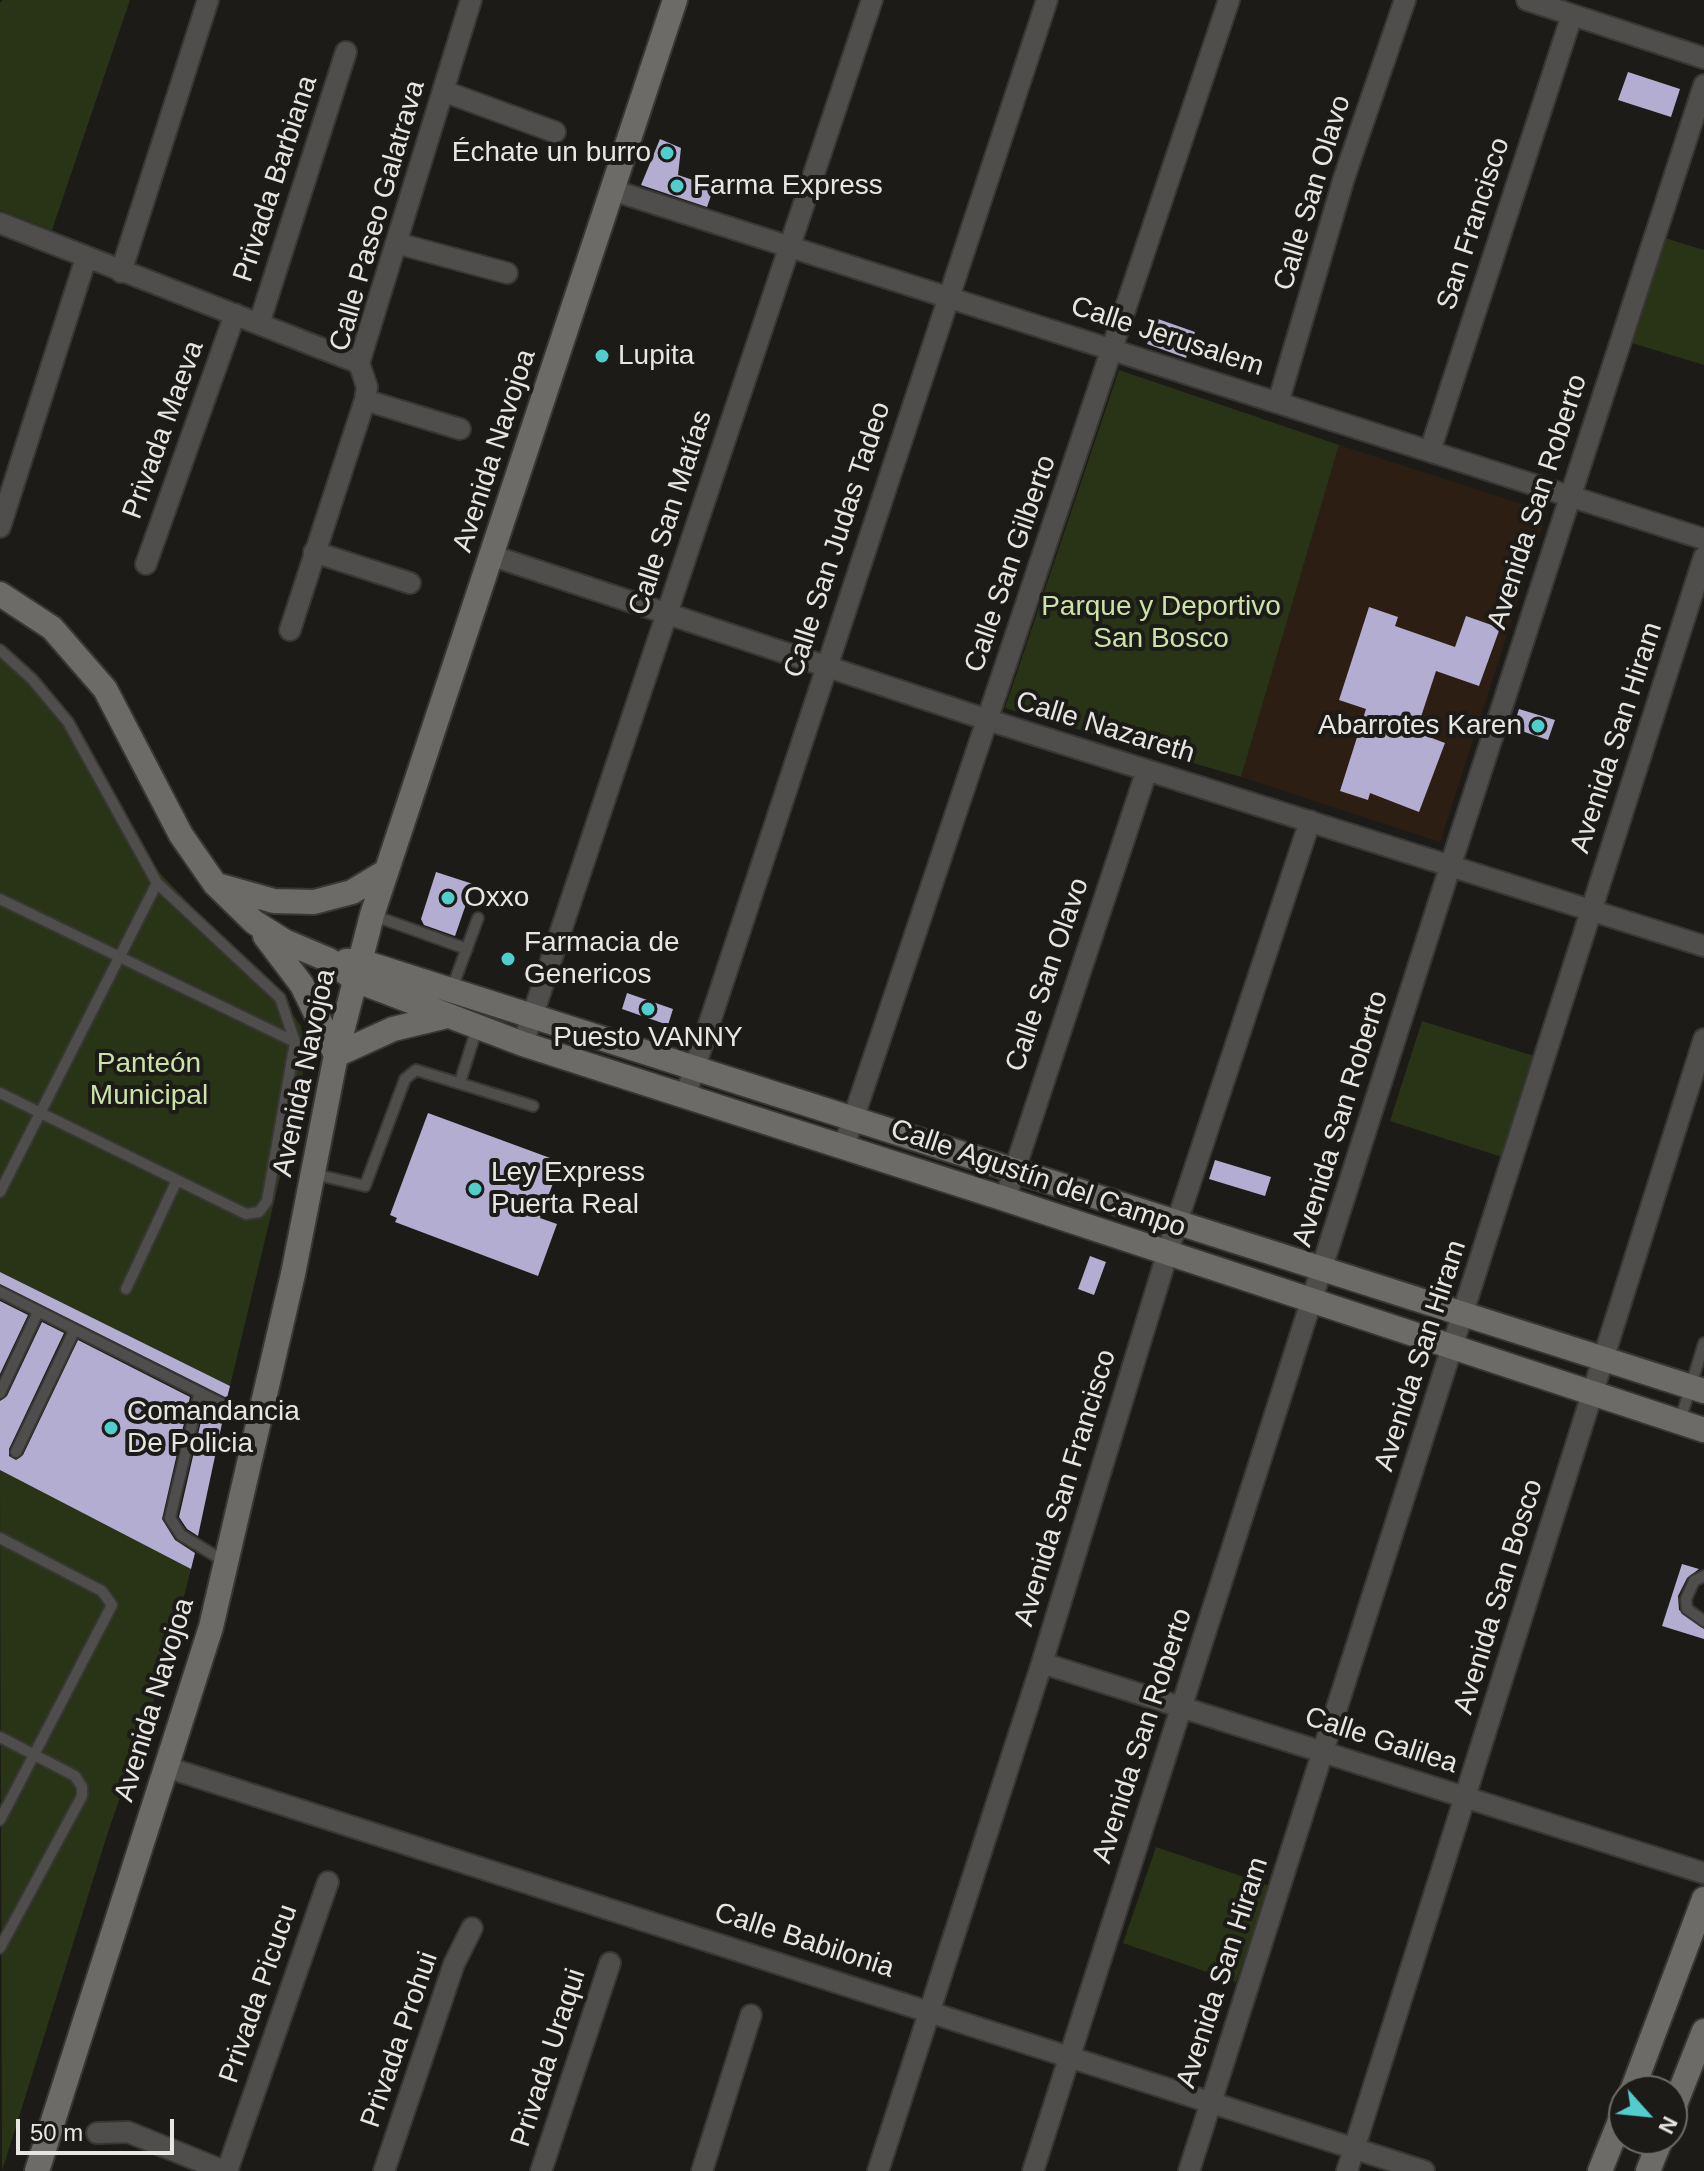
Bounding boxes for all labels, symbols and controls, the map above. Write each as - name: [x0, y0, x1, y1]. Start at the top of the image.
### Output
- street label: Privada Barbiana: [227, 72, 325, 286]
- street label: Calle Paseo Galatrava: [323, 77, 433, 355]
- street label: Calle San Olavo: [1267, 91, 1359, 295]
- street label: San Francisco: [1430, 134, 1518, 314]
- place label: Échate un burro: [452, 136, 651, 170]
- marker: Échate un burro: [658, 144, 676, 162]
- place label: Farma Express: [693, 169, 883, 203]
- marker: Farma Express: [668, 177, 686, 195]
- street label: Calle Jerusalem: [1066, 290, 1268, 384]
- street label: Privada Maeva: [116, 337, 212, 523]
- place label: Lupita: [618, 339, 694, 373]
- street label: Avenida Navojoa: [446, 345, 544, 557]
- marker: Lupita: [593, 347, 611, 365]
- street label: Avenida San Roberto: [1481, 370, 1595, 634]
- street label: Calle San Judas Tadeo: [778, 398, 898, 682]
- street label: Calle San Matías: [622, 406, 720, 620]
- street label: Calle San Gilberto: [958, 451, 1064, 677]
- park label: Parque y Deportivo San Bosco: [1041, 590, 1281, 656]
- street label: Avenida San Hiram: [1564, 618, 1670, 858]
- street label: Calle Nazareth: [1012, 685, 1198, 771]
- place label: Abarrotes Karen: [1318, 709, 1522, 743]
- marker: Abarrotes Karen: [1529, 717, 1547, 735]
- street label: Calle San Olavo: [999, 874, 1097, 1076]
- place label: Oxxo: [464, 881, 529, 915]
- marker: Oxxo: [439, 889, 457, 907]
- place label: Farmacia de Genericos: [524, 926, 680, 992]
- marker: Farmacia de Genericos: [499, 950, 517, 968]
- street label: Avenida Navojoa: [267, 966, 343, 1180]
- street label: Avenida San Roberto: [1286, 987, 1396, 1251]
- marker: Puesto VANNY: [639, 1000, 657, 1018]
- place label: Puesto VANNY: [553, 1021, 743, 1055]
- park label: Panteón Municipal: [90, 1047, 208, 1113]
- street label: Calle Agustín del Campo: [886, 1113, 1190, 1245]
- place label: Ley Express Puerta Real: [491, 1156, 645, 1222]
- marker: Ley Express Puerta Real: [466, 1180, 484, 1198]
- street label: Avenida San Hiram: [1368, 1236, 1474, 1476]
- street label: Avenida San Francisco: [1008, 1346, 1124, 1630]
- place label: Comandancia De Policia: [127, 1395, 300, 1461]
- marker: Comandancia De Policia: [102, 1419, 120, 1437]
- street label: Avenida San Bosco: [1447, 1475, 1551, 1719]
- street label: Avenida Navojoa: [108, 1594, 202, 1806]
- street label: Avenida San Roberto: [1086, 1604, 1200, 1868]
- street label: Calle Galilea: [1300, 1700, 1462, 1782]
- street label: Avenida San Hiram: [1170, 1853, 1276, 2093]
- street label: Calle Babilonia: [710, 1896, 898, 1986]
- street label: Privada Picucu: [213, 1900, 305, 2088]
- street label: Privada Prohui: [354, 1948, 446, 2132]
- street label: Privada Uraqui: [504, 1965, 594, 2151]
- north arrow: [1608, 2075, 1688, 2155]
- scale bar: [20, 2103, 178, 2153]
- text: N: [1653, 2112, 1683, 2138]
- text: 50 m: [30, 2119, 83, 2146]

